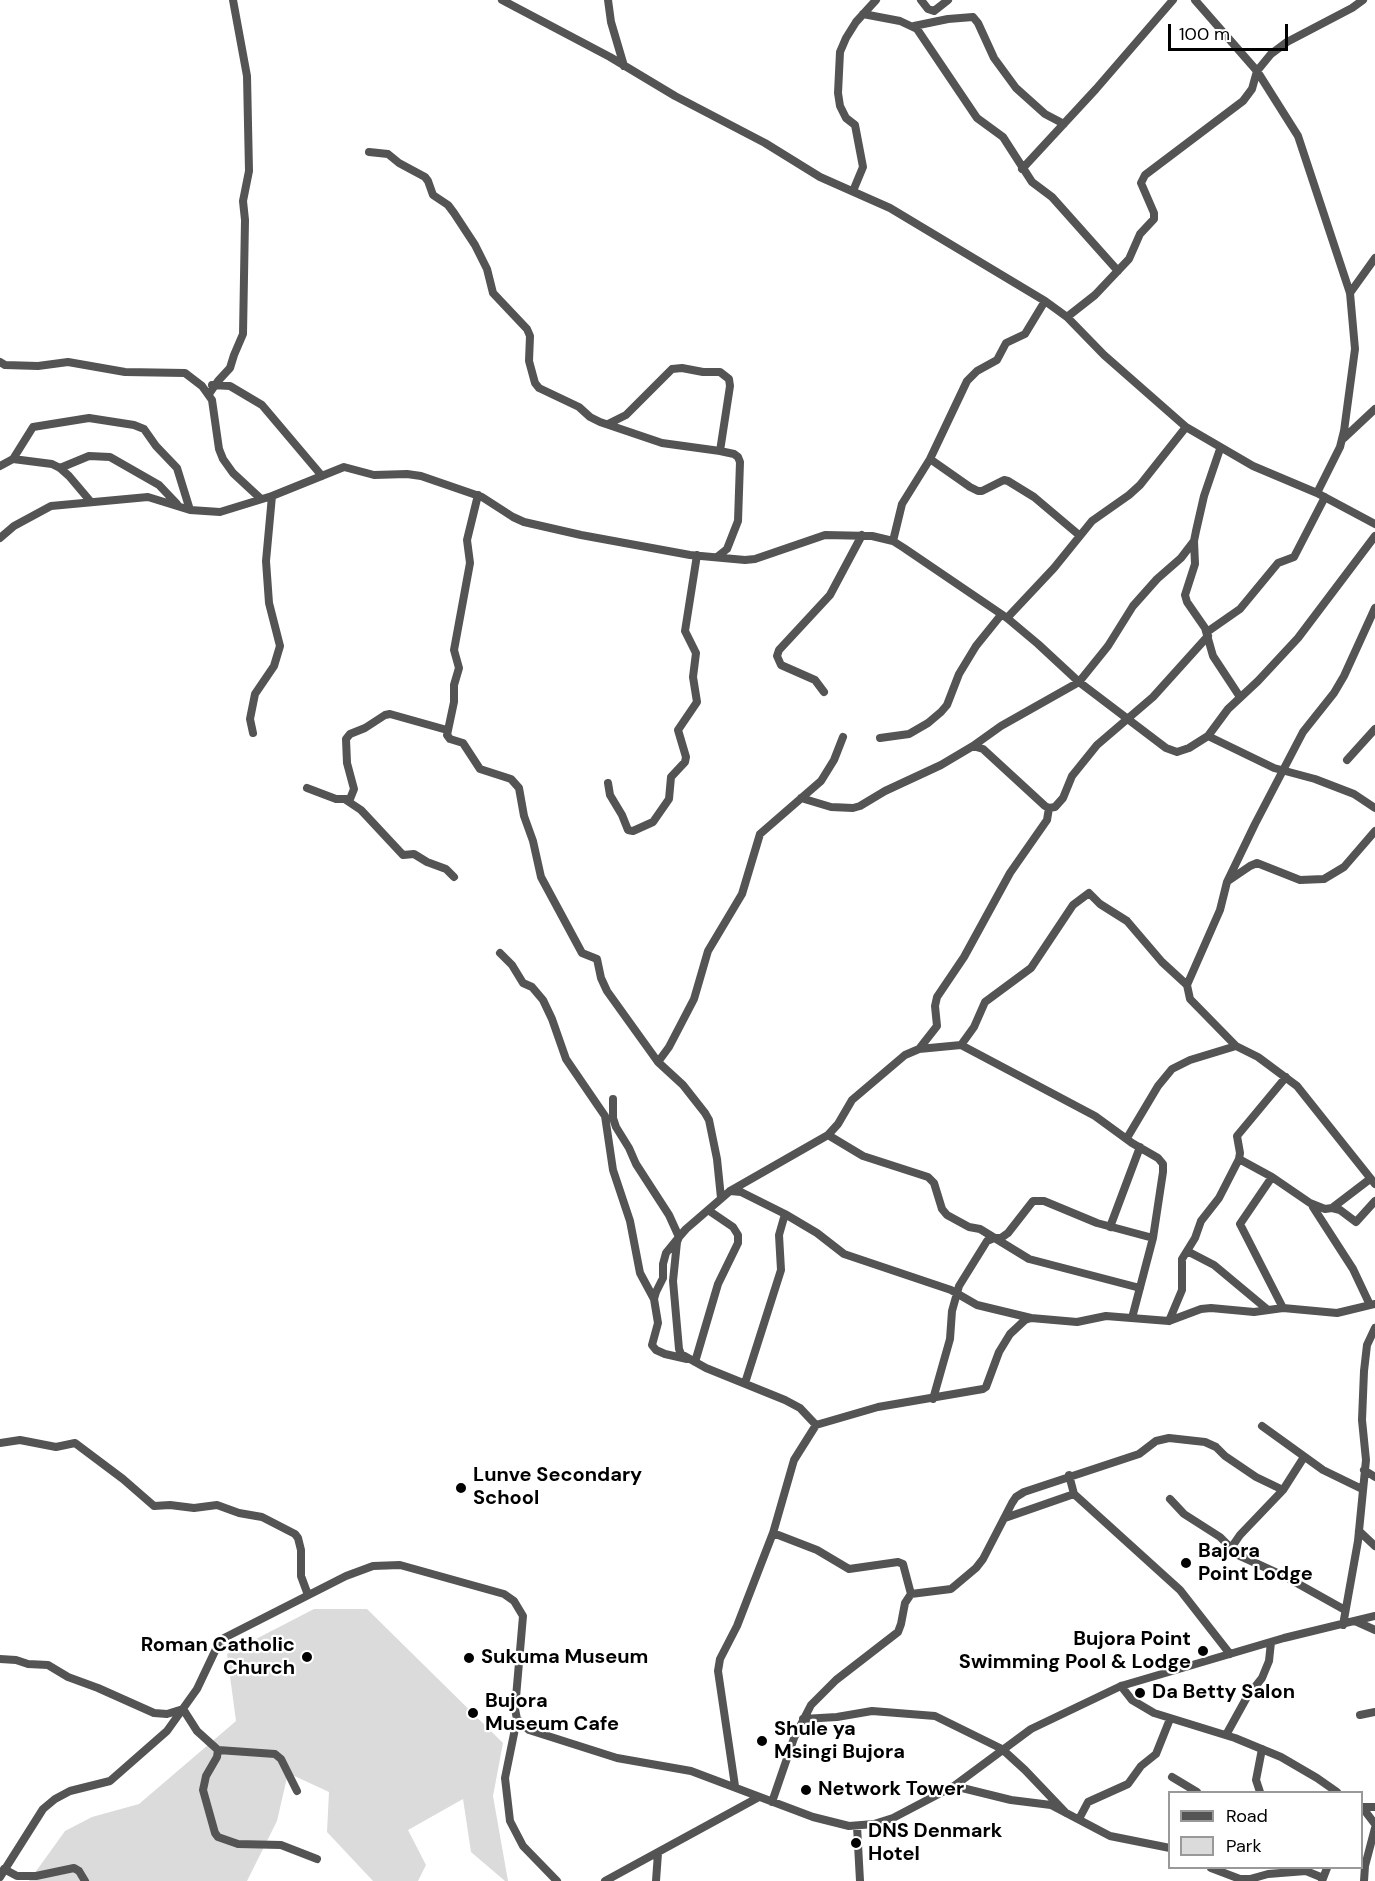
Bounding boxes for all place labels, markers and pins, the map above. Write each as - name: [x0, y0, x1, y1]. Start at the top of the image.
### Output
- place label: Lunve Secondary School: [473, 1464, 642, 1511]
- marker: Lunve Secondary School: [454, 1481, 468, 1495]
- place label: Bajora Point Lodge: [1198, 1540, 1313, 1587]
- marker: Bajora Point Lodge: [1179, 1556, 1193, 1570]
- place label: Bujora Point Swimming Pool & Lodge: [959, 1628, 1191, 1675]
- place label: Roman Catholic Church: [141, 1634, 295, 1681]
- marker: Bujora Point Swimming Pool & Lodge: [1196, 1644, 1210, 1658]
- place label: Sukuma Museum: [481, 1646, 648, 1670]
- marker: Roman Catholic Church: [300, 1650, 314, 1664]
- marker: Sukuma Museum: [462, 1651, 476, 1665]
- place label: Da Betty Salon: [1152, 1681, 1295, 1705]
- marker: Da Betty Salon: [1133, 1686, 1147, 1700]
- place label: Bujora Museum Cafe: [485, 1690, 619, 1737]
- marker: Bujora Museum Cafe: [466, 1706, 480, 1720]
- place label: Shule ya Msingi Bujora: [774, 1718, 905, 1765]
- marker: Shule ya Msingi Bujora: [755, 1734, 769, 1748]
- place label: Network Tower: [818, 1778, 964, 1802]
- marker: Network Tower: [799, 1783, 813, 1797]
- place label: DNS Denmark Hotel: [868, 1820, 1002, 1867]
- marker: DNS Denmark Hotel: [849, 1836, 863, 1850]

